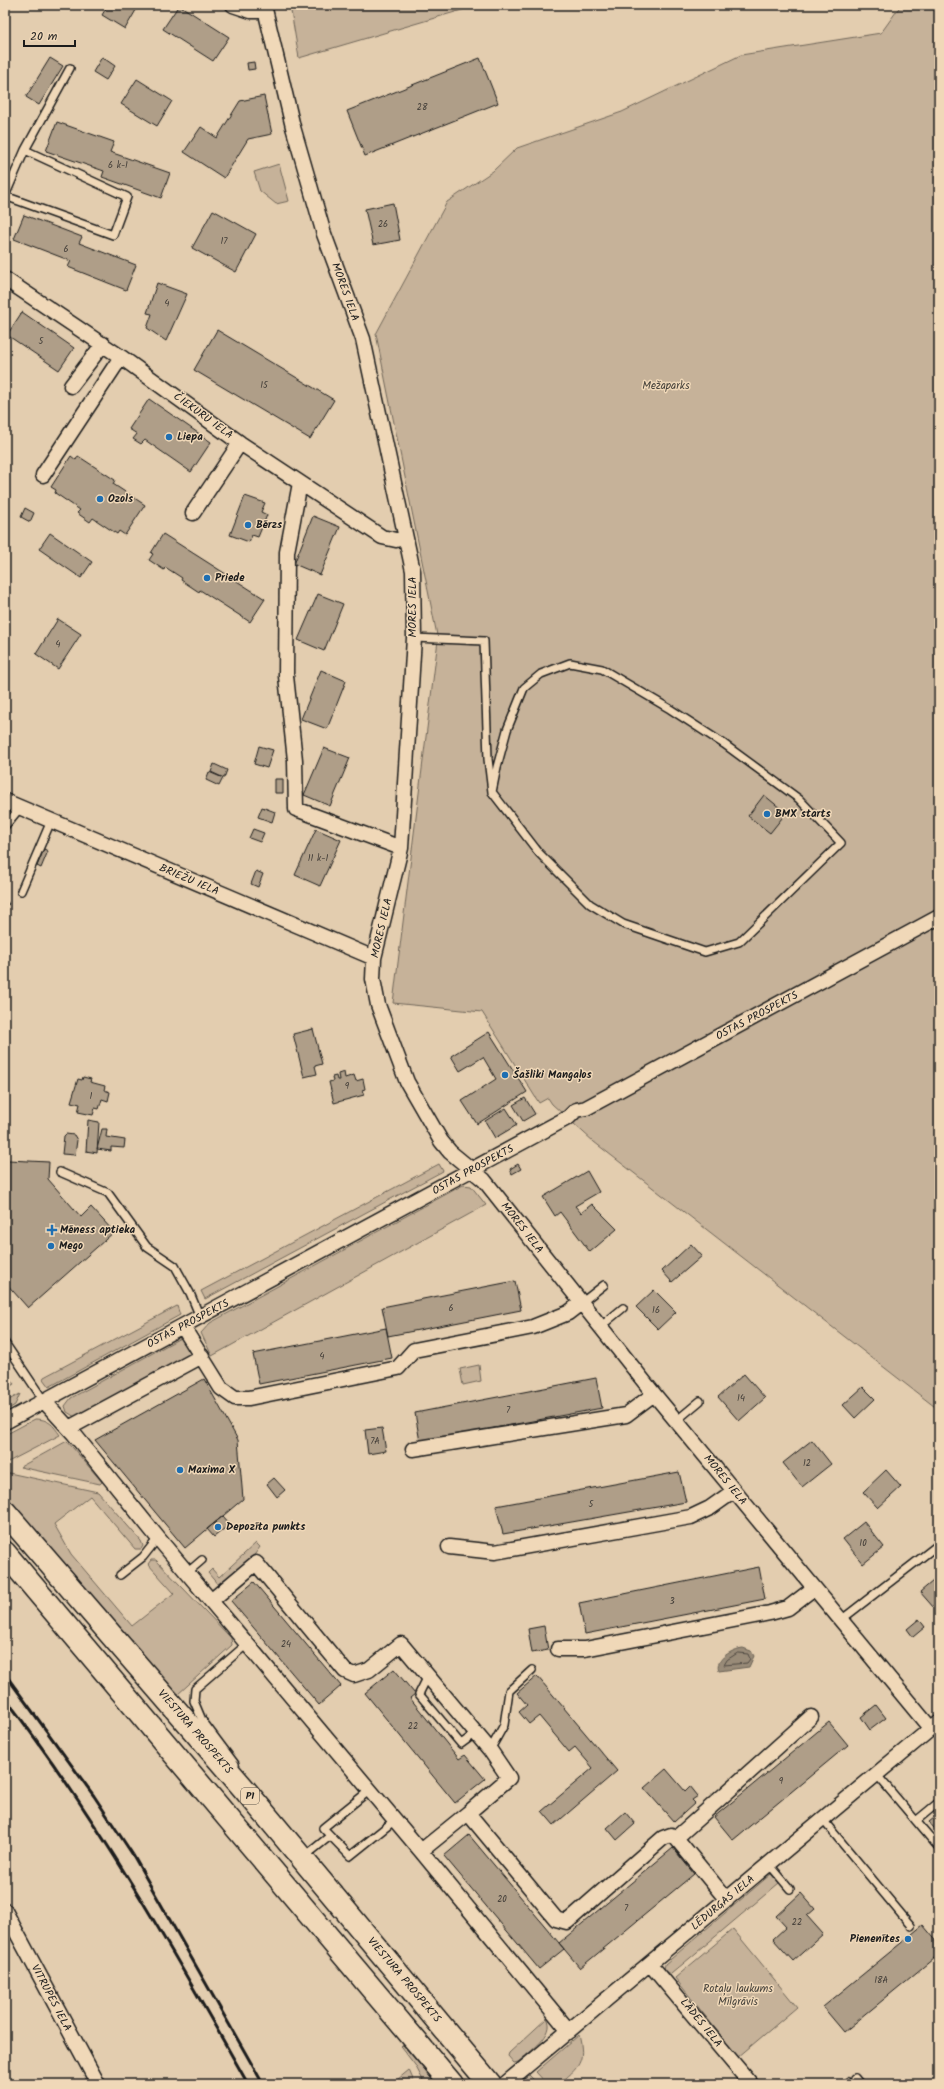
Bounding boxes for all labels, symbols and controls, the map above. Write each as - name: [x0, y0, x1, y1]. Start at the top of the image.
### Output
- scale bar: [24, 22, 75, 48]
- text: 20 m: [30, 27, 58, 46]
- house number: 28: [417, 100, 428, 115]
- house number: 6 k-1: [108, 158, 128, 173]
- house number: 26: [378, 217, 388, 232]
- house number: 17: [221, 234, 228, 249]
- house number: 6: [63, 242, 69, 257]
- street label: MORES IELA: [326, 260, 364, 324]
- house number: 4: [165, 296, 170, 311]
- house number: 5: [39, 334, 45, 349]
- park label: Mežaparks: [642, 377, 690, 395]
- house number: 15: [260, 378, 269, 393]
- street label: ČIEKURU IELA: [169, 388, 237, 444]
- place label: Liepa: [177, 428, 203, 446]
- marker: Liepa: [164, 432, 174, 442]
- place label: Ozols: [108, 490, 134, 508]
- marker: Ozols: [95, 494, 105, 504]
- place label: Bērzs: [256, 516, 283, 534]
- marker: Bērzs: [243, 520, 253, 530]
- place label: Priede: [215, 569, 245, 587]
- marker: Priede: [202, 573, 212, 583]
- street label: MORES IELA: [404, 576, 422, 638]
- house number: 4: [56, 637, 61, 652]
- place label: BMX starts: [775, 805, 832, 823]
- marker: BMX starts: [762, 809, 772, 819]
- house number: 11 k-1: [308, 851, 328, 866]
- street label: BRIEŽU IELA: [156, 859, 222, 901]
- street label: MORES IELA: [366, 896, 398, 960]
- street label: OSTAS PROSPEKTS: [713, 987, 802, 1045]
- place label: Šašliki Mangaļos: [513, 1066, 592, 1084]
- marker: Šašliki Mangaļos: [500, 1070, 510, 1080]
- house number: 9: [345, 1079, 350, 1094]
- house number: 1: [90, 1089, 93, 1104]
- street label: OSTAS PROSPEKTS: [429, 1140, 517, 1200]
- street label: MORES IELA: [496, 1198, 548, 1258]
- place label: Mēness aptieka: [60, 1221, 135, 1239]
- marker: Mēness aptieka: [47, 1225, 57, 1235]
- place label: Mego: [59, 1237, 83, 1255]
- marker: Mego: [46, 1241, 56, 1251]
- street label: OSTAS PROSPEKTS: [144, 1295, 233, 1353]
- house number: 6: [448, 1301, 454, 1316]
- house number: 16: [652, 1303, 660, 1318]
- house number: 4: [320, 1349, 325, 1364]
- house number: 14: [737, 1391, 745, 1406]
- house number: 7: [506, 1403, 511, 1418]
- house number: 7A: [370, 1434, 380, 1449]
- street label: MORES IELA: [699, 1451, 751, 1510]
- house number: 12: [803, 1456, 811, 1471]
- place label: Maxima X: [188, 1461, 236, 1479]
- marker: Maxima X: [175, 1465, 185, 1475]
- house number: 5: [589, 1497, 595, 1512]
- place label: Depozīta punkts: [226, 1518, 306, 1536]
- marker: Depozīta punkts: [213, 1522, 223, 1532]
- house number: 10: [859, 1536, 867, 1551]
- house number: 3: [669, 1594, 675, 1609]
- house number: 24: [281, 1637, 291, 1652]
- street label: VIESTURA PROSPEKTS: [153, 1686, 237, 1778]
- house number: 22: [408, 1719, 418, 1734]
- house number: 9: [779, 1774, 784, 1789]
- road number: P1: [241, 1788, 259, 1804]
- street label: LĒDURGAS IELA: [687, 1871, 759, 1935]
- house number: 20: [497, 1892, 507, 1907]
- house number: 7: [624, 1901, 629, 1916]
- house number: 22: [792, 1915, 802, 1930]
- place label: Pienenītes: [850, 1930, 901, 1948]
- street label: VIESTURA PROSPEKTS: [363, 1933, 445, 2027]
- marker: Pienenītes: [903, 1934, 913, 1944]
- street label: VITRUPES IELA: [26, 1961, 76, 2035]
- house number: 18A: [874, 1973, 888, 1988]
- park label: Rotaļu laukums Mīlgrāvis: [703, 1980, 773, 2011]
- street label: LĀDES IELA: [675, 1994, 727, 2052]

